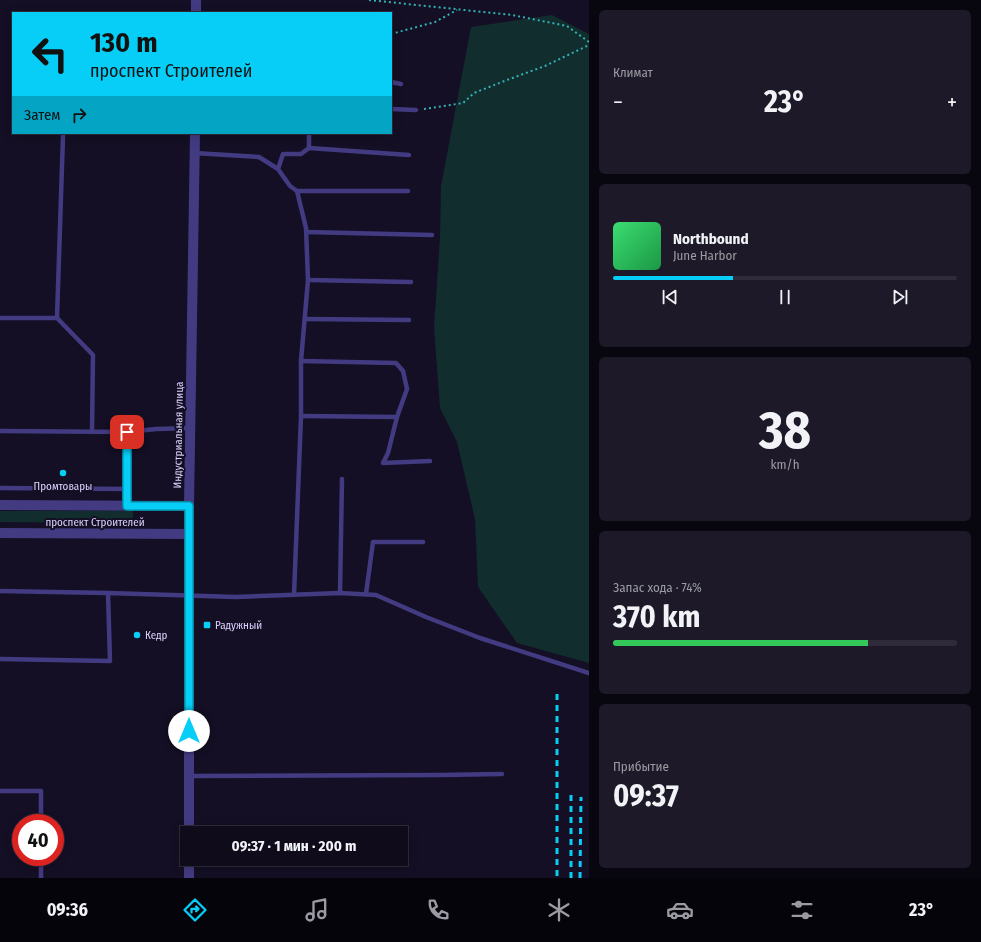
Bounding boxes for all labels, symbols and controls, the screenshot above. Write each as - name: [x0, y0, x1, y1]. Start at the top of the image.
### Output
- text: 130 m: [90, 26, 158, 59]
- icon: left: [24, 28, 76, 80]
- text: проспект Строителей: [90, 60, 252, 82]
- text: Климат: [613, 65, 653, 80]
- text: 23°: [764, 84, 806, 120]
- text: −: [613, 89, 623, 116]
- text: +: [947, 89, 957, 116]
- icon: right: [68, 104, 90, 126]
- text: Затем: [24, 106, 60, 124]
- text: Northbound: [673, 230, 749, 248]
- text: June Harbor: [673, 248, 737, 263]
- icon: previous: [659, 286, 681, 308]
- icon: pause: [774, 286, 796, 308]
- icon: next: [889, 286, 911, 308]
- street label: Индустриальная улица: [171, 381, 186, 489]
- text: 38: [759, 399, 811, 462]
- pin: [110, 415, 144, 449]
- icon: arrive: [116, 421, 138, 443]
- text: km/h: [771, 457, 800, 472]
- marker: Промтовары: [58, 468, 68, 478]
- place label: Промтовары: [34, 480, 92, 493]
- street label: проспект Строителей: [45, 516, 145, 529]
- text: Запас хода · 74%: [613, 580, 702, 595]
- text: 370 km: [613, 599, 700, 635]
- place label: Радужный: [215, 619, 262, 632]
- marker: Радужный: [202, 620, 212, 630]
- place label: Кедр: [145, 629, 168, 642]
- marker: Кедр: [132, 630, 142, 640]
- position arrow: [168, 710, 210, 752]
- text: Прибытие: [613, 759, 669, 774]
- text: 09:37: [613, 778, 679, 814]
- speed limit sign: 40: [12, 814, 64, 866]
- text: 09:37 · 1 мин · 200 m: [232, 837, 356, 855]
- icon: directions: [181, 896, 209, 924]
- icon: music: [303, 896, 331, 924]
- icon: phone: [424, 896, 452, 924]
- icon: climate: [545, 896, 573, 924]
- icon: car: [666, 896, 694, 924]
- icon: filters: [788, 896, 816, 924]
- text: 09:36: [47, 899, 88, 921]
- text: 23°: [909, 899, 934, 921]

